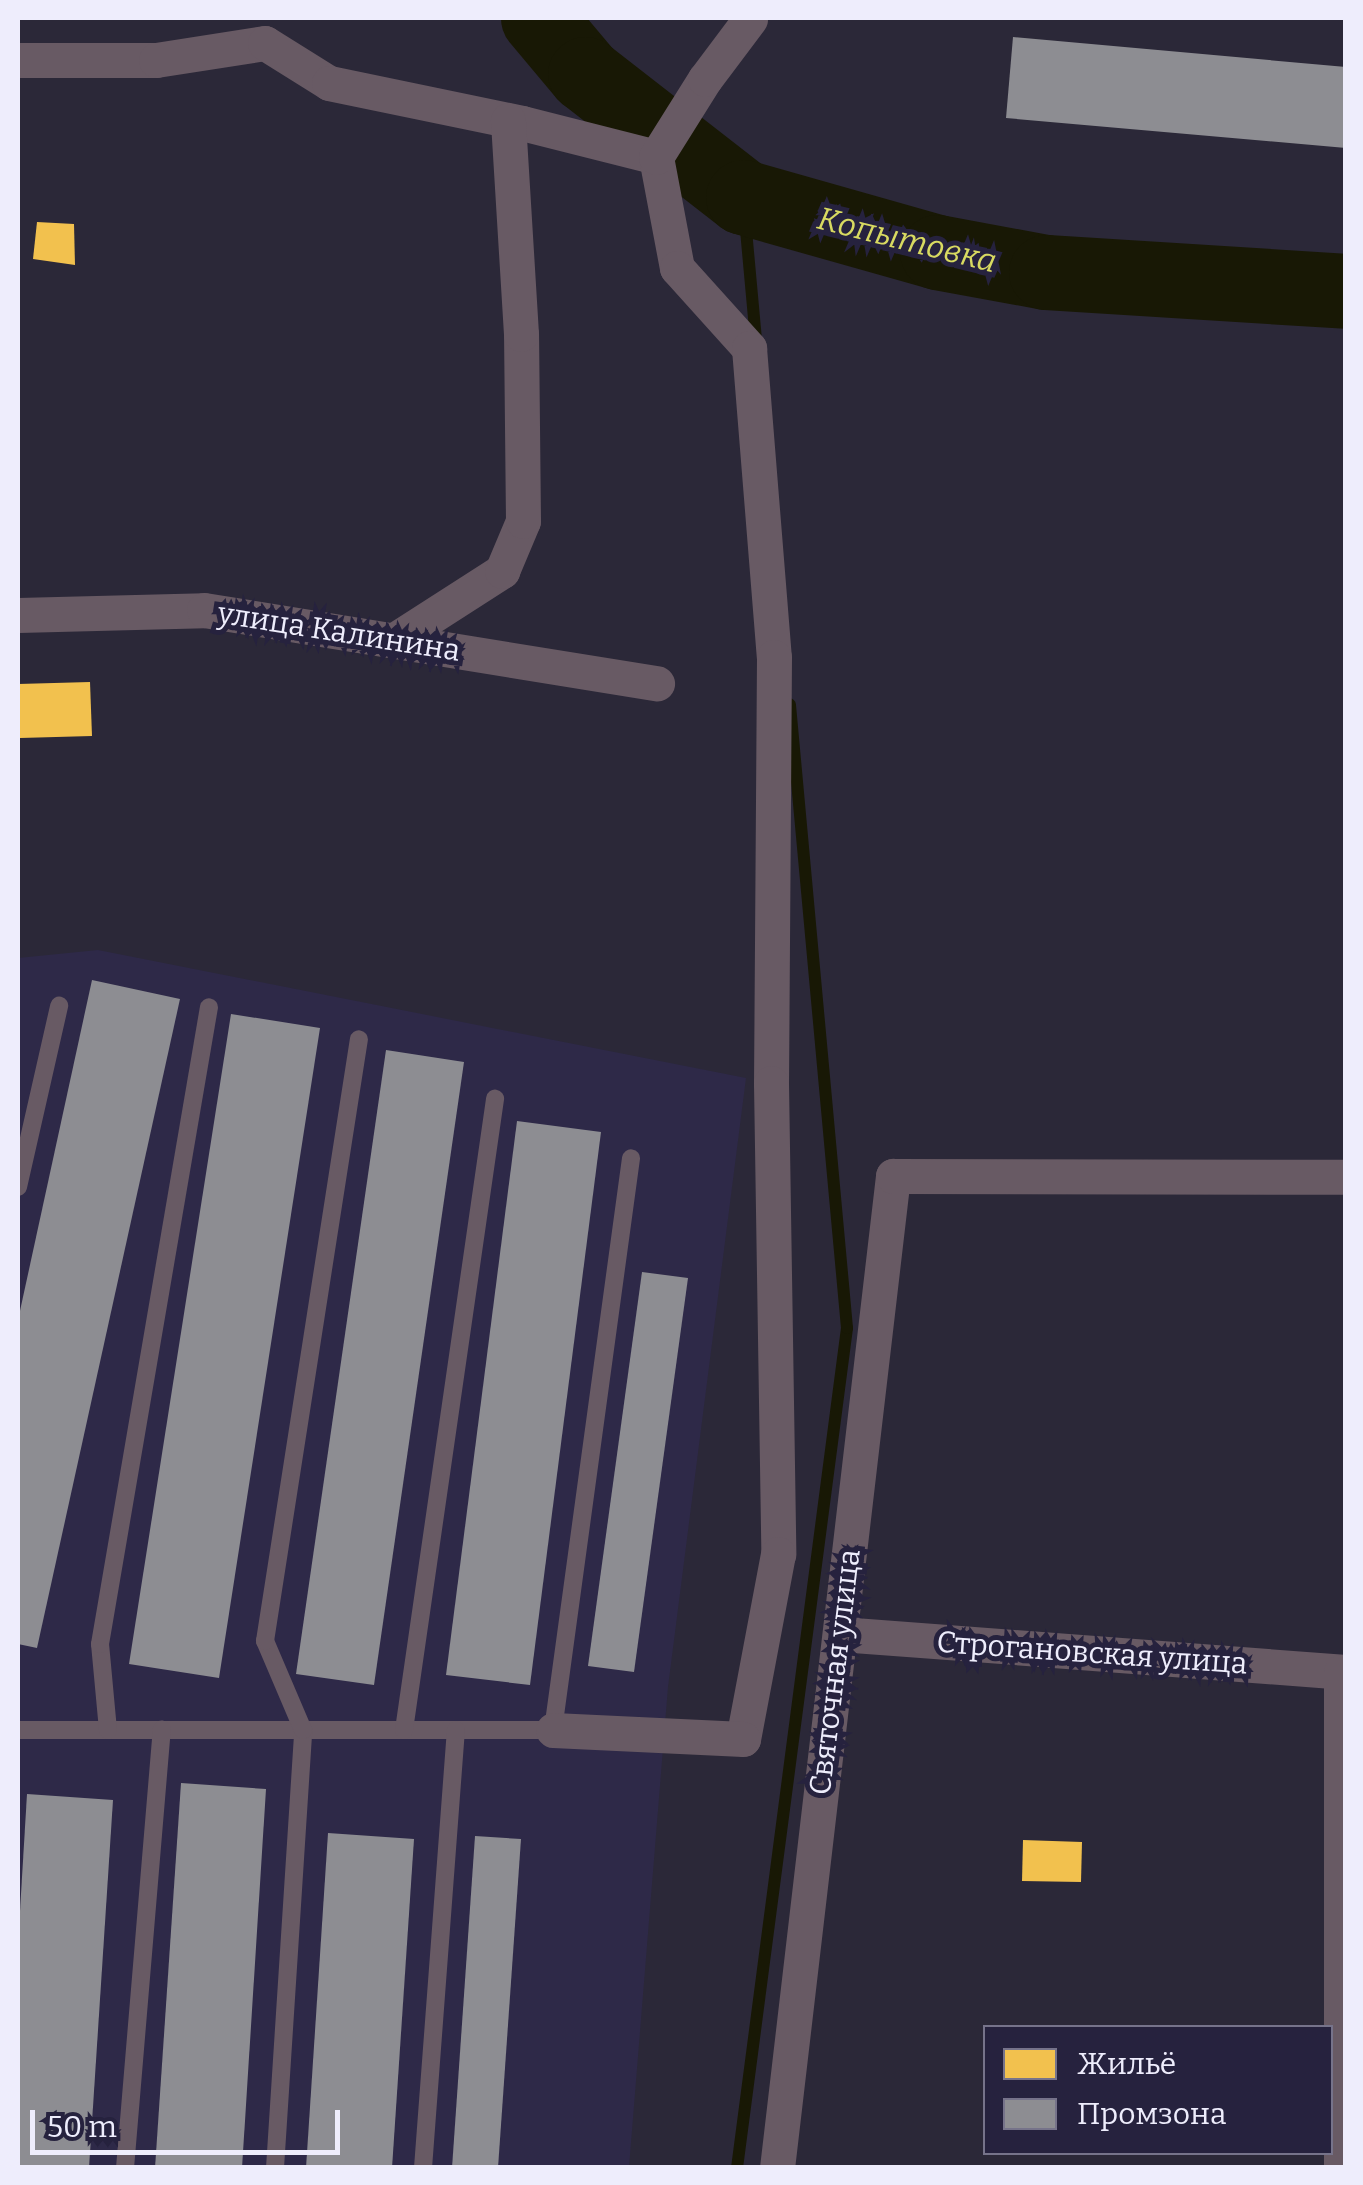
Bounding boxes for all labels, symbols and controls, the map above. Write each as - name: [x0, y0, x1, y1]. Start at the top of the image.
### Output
- water label: Копытовка: [813, 199, 1001, 281]
- street label: улица Калинина: [215, 595, 463, 669]
- street label: Святочная улица: [802, 1547, 868, 1797]
- street label: Строгановская улица: [935, 1624, 1249, 1682]
- legend: [983, 2025, 1333, 2155]
- text: Жильё: [1077, 2046, 1176, 2082]
- scale bar: [35, 2090, 345, 2152]
- text: Промзона: [1077, 2096, 1226, 2132]
- text: 50 m: [47, 2109, 117, 2145]

